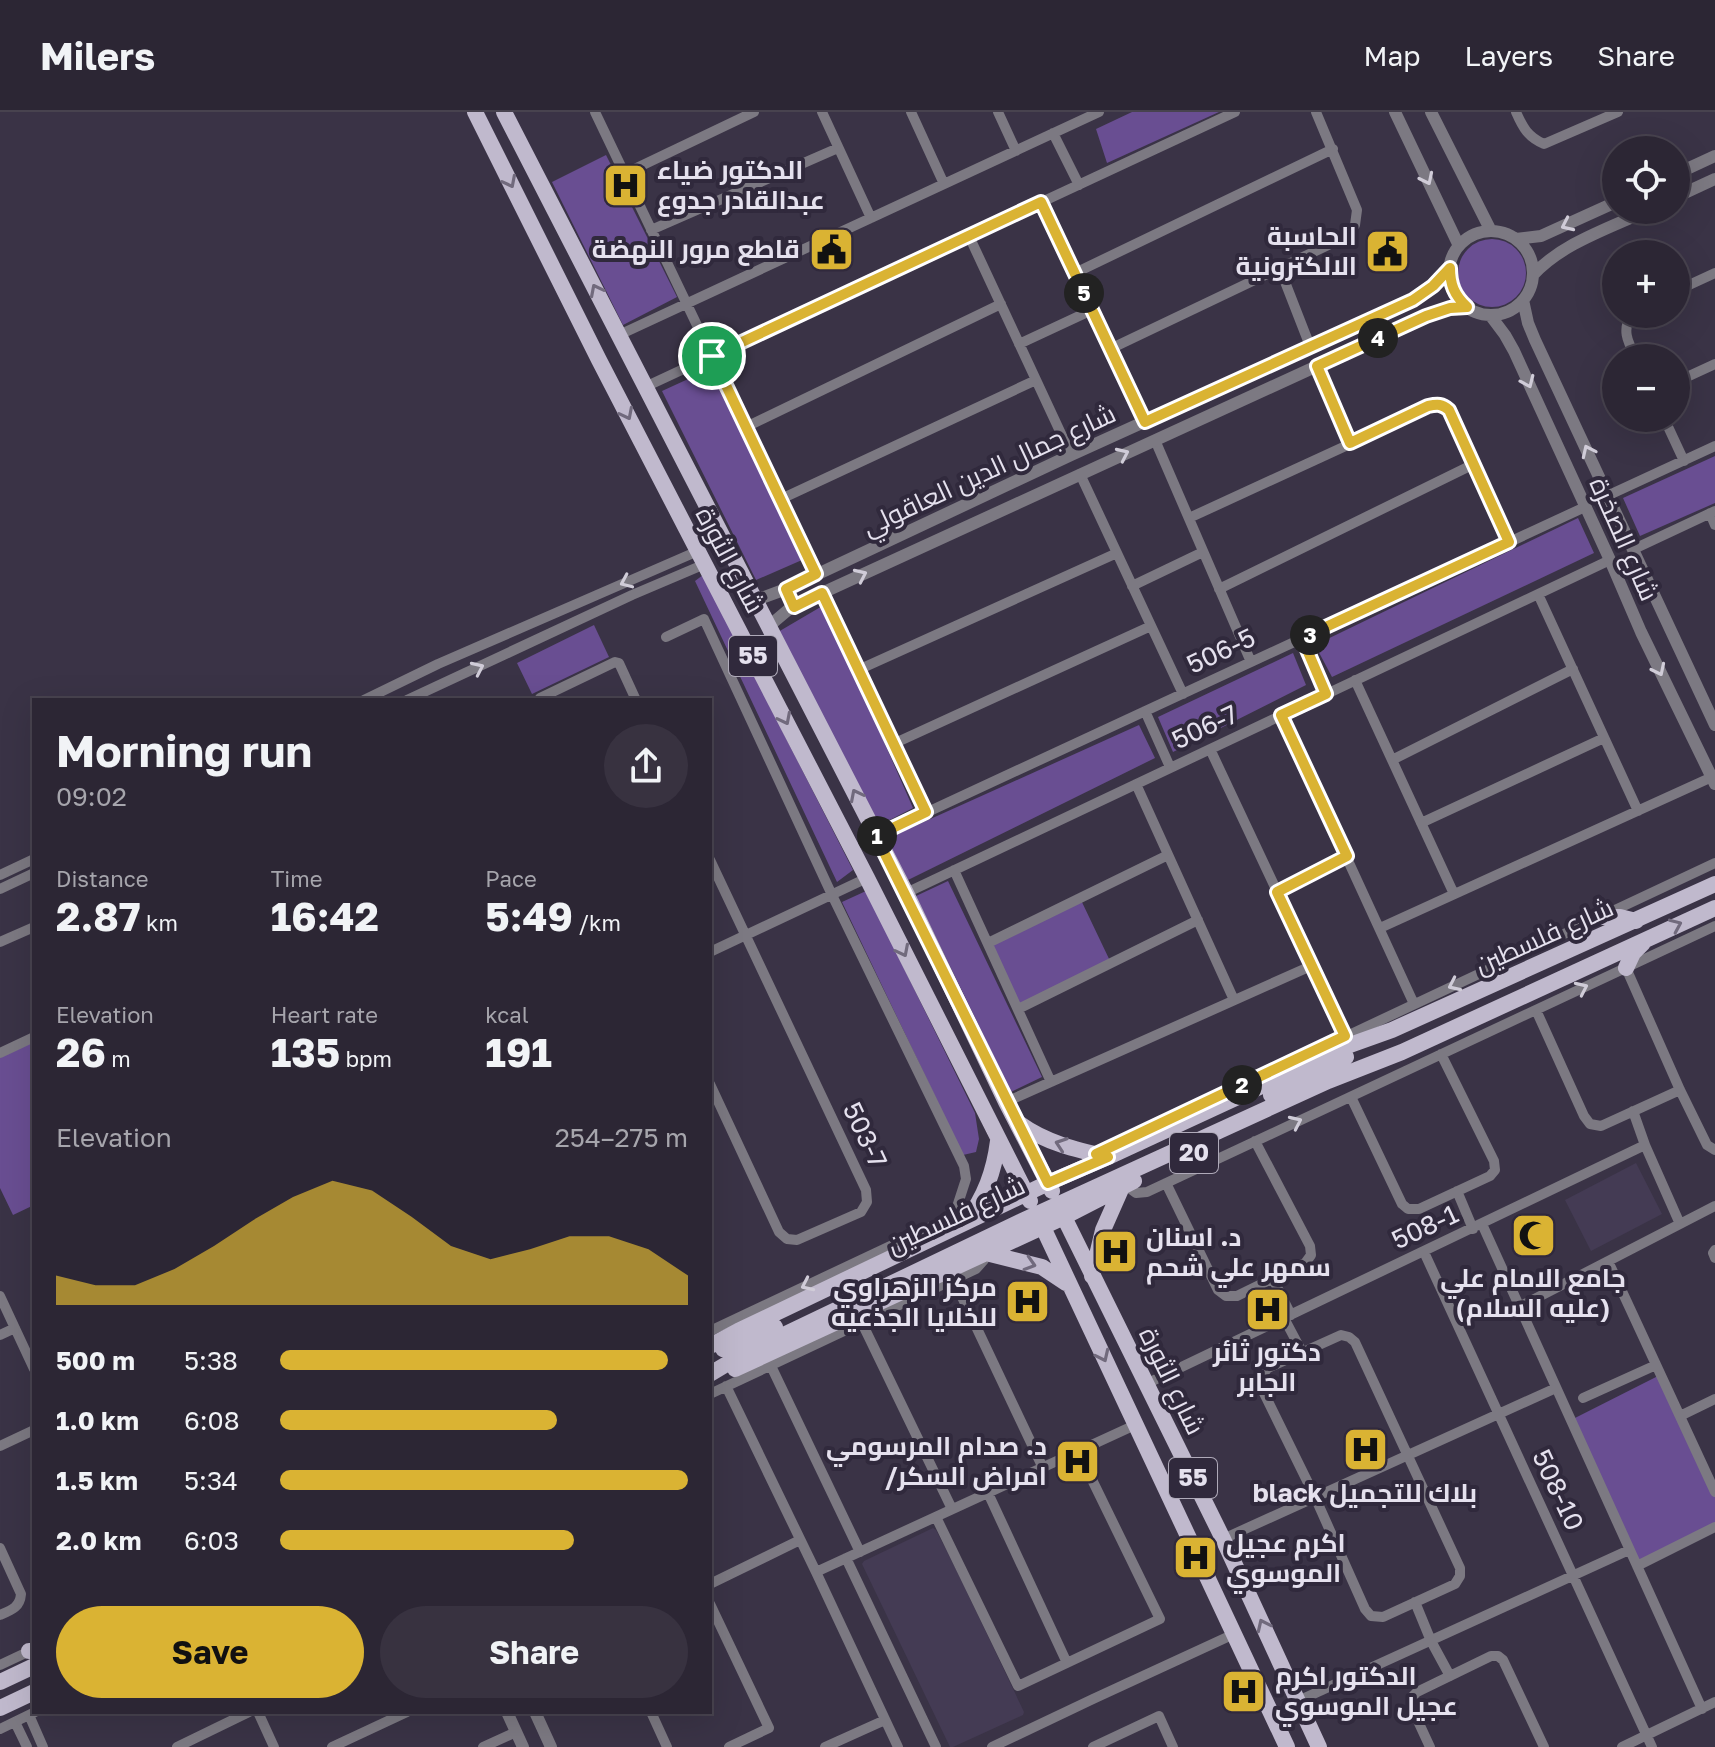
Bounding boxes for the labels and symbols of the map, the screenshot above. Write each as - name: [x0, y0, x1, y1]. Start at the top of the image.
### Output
- place label: الدكتور ضياء عبدالقادر جدوع: [657, 154, 825, 217]
- hospital icon: الدكتور ضياء عبدالقادر جدوع: [602, 161, 650, 209]
- one-way arrow: [1417, 171, 1433, 185]
- one-way arrow: [500, 173, 516, 188]
- one-way arrow: [1561, 215, 1575, 231]
- place label: الحاسبة الالكترونية: [1235, 220, 1357, 281]
- public building icon: قاطع مرور النهضة: [807, 225, 855, 273]
- public building icon: الحاسبة الالكترونية: [1364, 227, 1412, 275]
- place label: قاطع مرور النهضة: [592, 233, 800, 266]
- pin: 5: [1064, 273, 1104, 313]
- one-way arrow: [590, 284, 605, 298]
- pin: 4: [1358, 318, 1398, 358]
- pin: [678, 322, 746, 390]
- one-way arrow: [1518, 374, 1534, 388]
- street label: شارع جمال الدين العاقولي: [857, 397, 1123, 547]
- one-way arrow: [618, 405, 633, 420]
- one-way arrow: [1582, 445, 1598, 459]
- one-way arrow: [1115, 448, 1129, 464]
- street label: شارع الصخرة: [1582, 472, 1665, 606]
- street label: شارع الثورة: [688, 501, 771, 619]
- one-way arrow: [853, 569, 868, 585]
- one-way arrow: [620, 572, 634, 588]
- pin: 3: [1290, 615, 1330, 655]
- street label: 506-5: [1182, 621, 1260, 680]
- road number: 55: [729, 636, 777, 676]
- one-way arrow: [470, 661, 484, 677]
- one-way arrow: [1649, 661, 1665, 676]
- street label: 506-7: [1167, 698, 1243, 755]
- one-way arrow: [776, 711, 791, 726]
- one-way arrow: [850, 789, 865, 803]
- pin: 1: [857, 816, 897, 856]
- street label: شارع فلسطين: [1470, 891, 1619, 982]
- one-way arrow: [1667, 919, 1682, 935]
- one-way arrow: [894, 942, 909, 957]
- one-way arrow: [1448, 975, 1462, 991]
- one-way arrow: [1574, 982, 1589, 998]
- pin: 2: [1222, 1065, 1262, 1105]
- street label: 503-7: [837, 1097, 894, 1172]
- one-way arrow: [1288, 1116, 1302, 1132]
- road number: 20: [1170, 1133, 1218, 1173]
- one-way arrow: [1054, 1137, 1068, 1154]
- street label: شارع فلسطين: [882, 1169, 1030, 1262]
- street label: 508-1: [1387, 1198, 1463, 1255]
- mosque icon: جامع الامام علي (عليه السلام): [1509, 1211, 1557, 1259]
- place label: د. اسنان سمهر علي شحم: [1146, 1221, 1331, 1288]
- hospital icon: د. اسنان سمهر علي شحم: [1091, 1228, 1139, 1276]
- one-way arrow: [1023, 1255, 1037, 1271]
- place label: جامع الامام علي (عليه السلام): [1440, 1262, 1626, 1326]
- place label: مركز الزهراوي للخلايا الجذعيه: [831, 1271, 997, 1332]
- one-way arrow: [801, 1275, 815, 1291]
- hospital icon: مركز الزهراوي للخلايا الجذعيه: [1004, 1278, 1052, 1326]
- hospital icon: دكتور ثائر الجابر: [1243, 1285, 1291, 1333]
- street label: شارع الثورة: [1131, 1322, 1212, 1440]
- place label: دكتور ثائر الجابر: [1212, 1336, 1321, 1397]
- one-way arrow: [1093, 1348, 1109, 1362]
- hospital icon: black بلاك للتجميل: [1341, 1426, 1389, 1474]
- place label: د. صدام المرسومي /امراض السكر: [826, 1430, 1047, 1492]
- hospital icon: د. صدام المرسومي /امراض السكر: [1054, 1437, 1102, 1485]
- street label: 508-10: [1526, 1444, 1591, 1535]
- road number: 55: [1169, 1458, 1217, 1498]
- place label: black بلاك للتجميل: [1253, 1477, 1477, 1509]
- place label: اكرم عجيل الموسوي: [1226, 1527, 1346, 1594]
- hospital icon: اكرم عجيل الموسوي: [1171, 1534, 1219, 1582]
- one-way arrow: [1257, 1619, 1273, 1634]
- place label: الدكتور اكرم عجيل الموسوي: [1275, 1660, 1458, 1727]
- hospital icon: الدكتور اكرم عجيل الموسوي: [1220, 1667, 1268, 1715]

